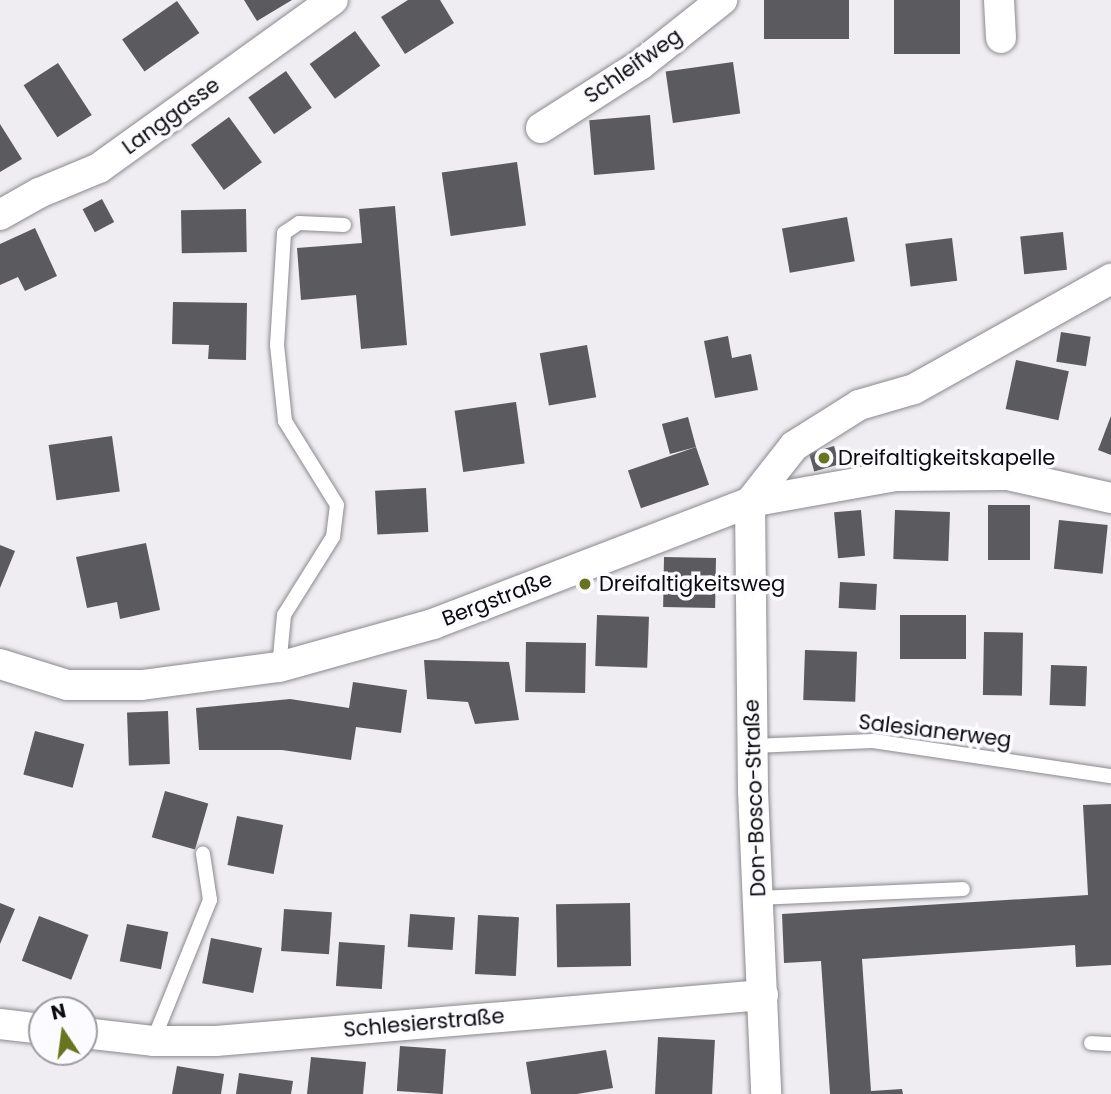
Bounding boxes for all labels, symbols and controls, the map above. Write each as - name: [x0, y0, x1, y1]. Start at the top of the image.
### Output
- street label: Schleifweg: [579, 23, 687, 109]
- street label: Langgasse: [117, 72, 225, 160]
- place label: Dreifaltigkeitskapelle: [838, 445, 1055, 471]
- marker: Dreifaltigkeitskapelle: [816, 450, 832, 466]
- street label: Bergstraße: [438, 566, 556, 632]
- place label: Dreifaltigkeitsweg: [599, 571, 785, 597]
- marker: Dreifaltigkeitsweg: [577, 576, 593, 592]
- street label: Don-Bosco-Straße: [739, 699, 771, 897]
- street label: Salesianerweg: [857, 709, 1013, 753]
- north arrow: [28, 996, 98, 1066]
- text: N: [49, 997, 69, 1027]
- street label: Schlesierstraße: [342, 1003, 506, 1043]

